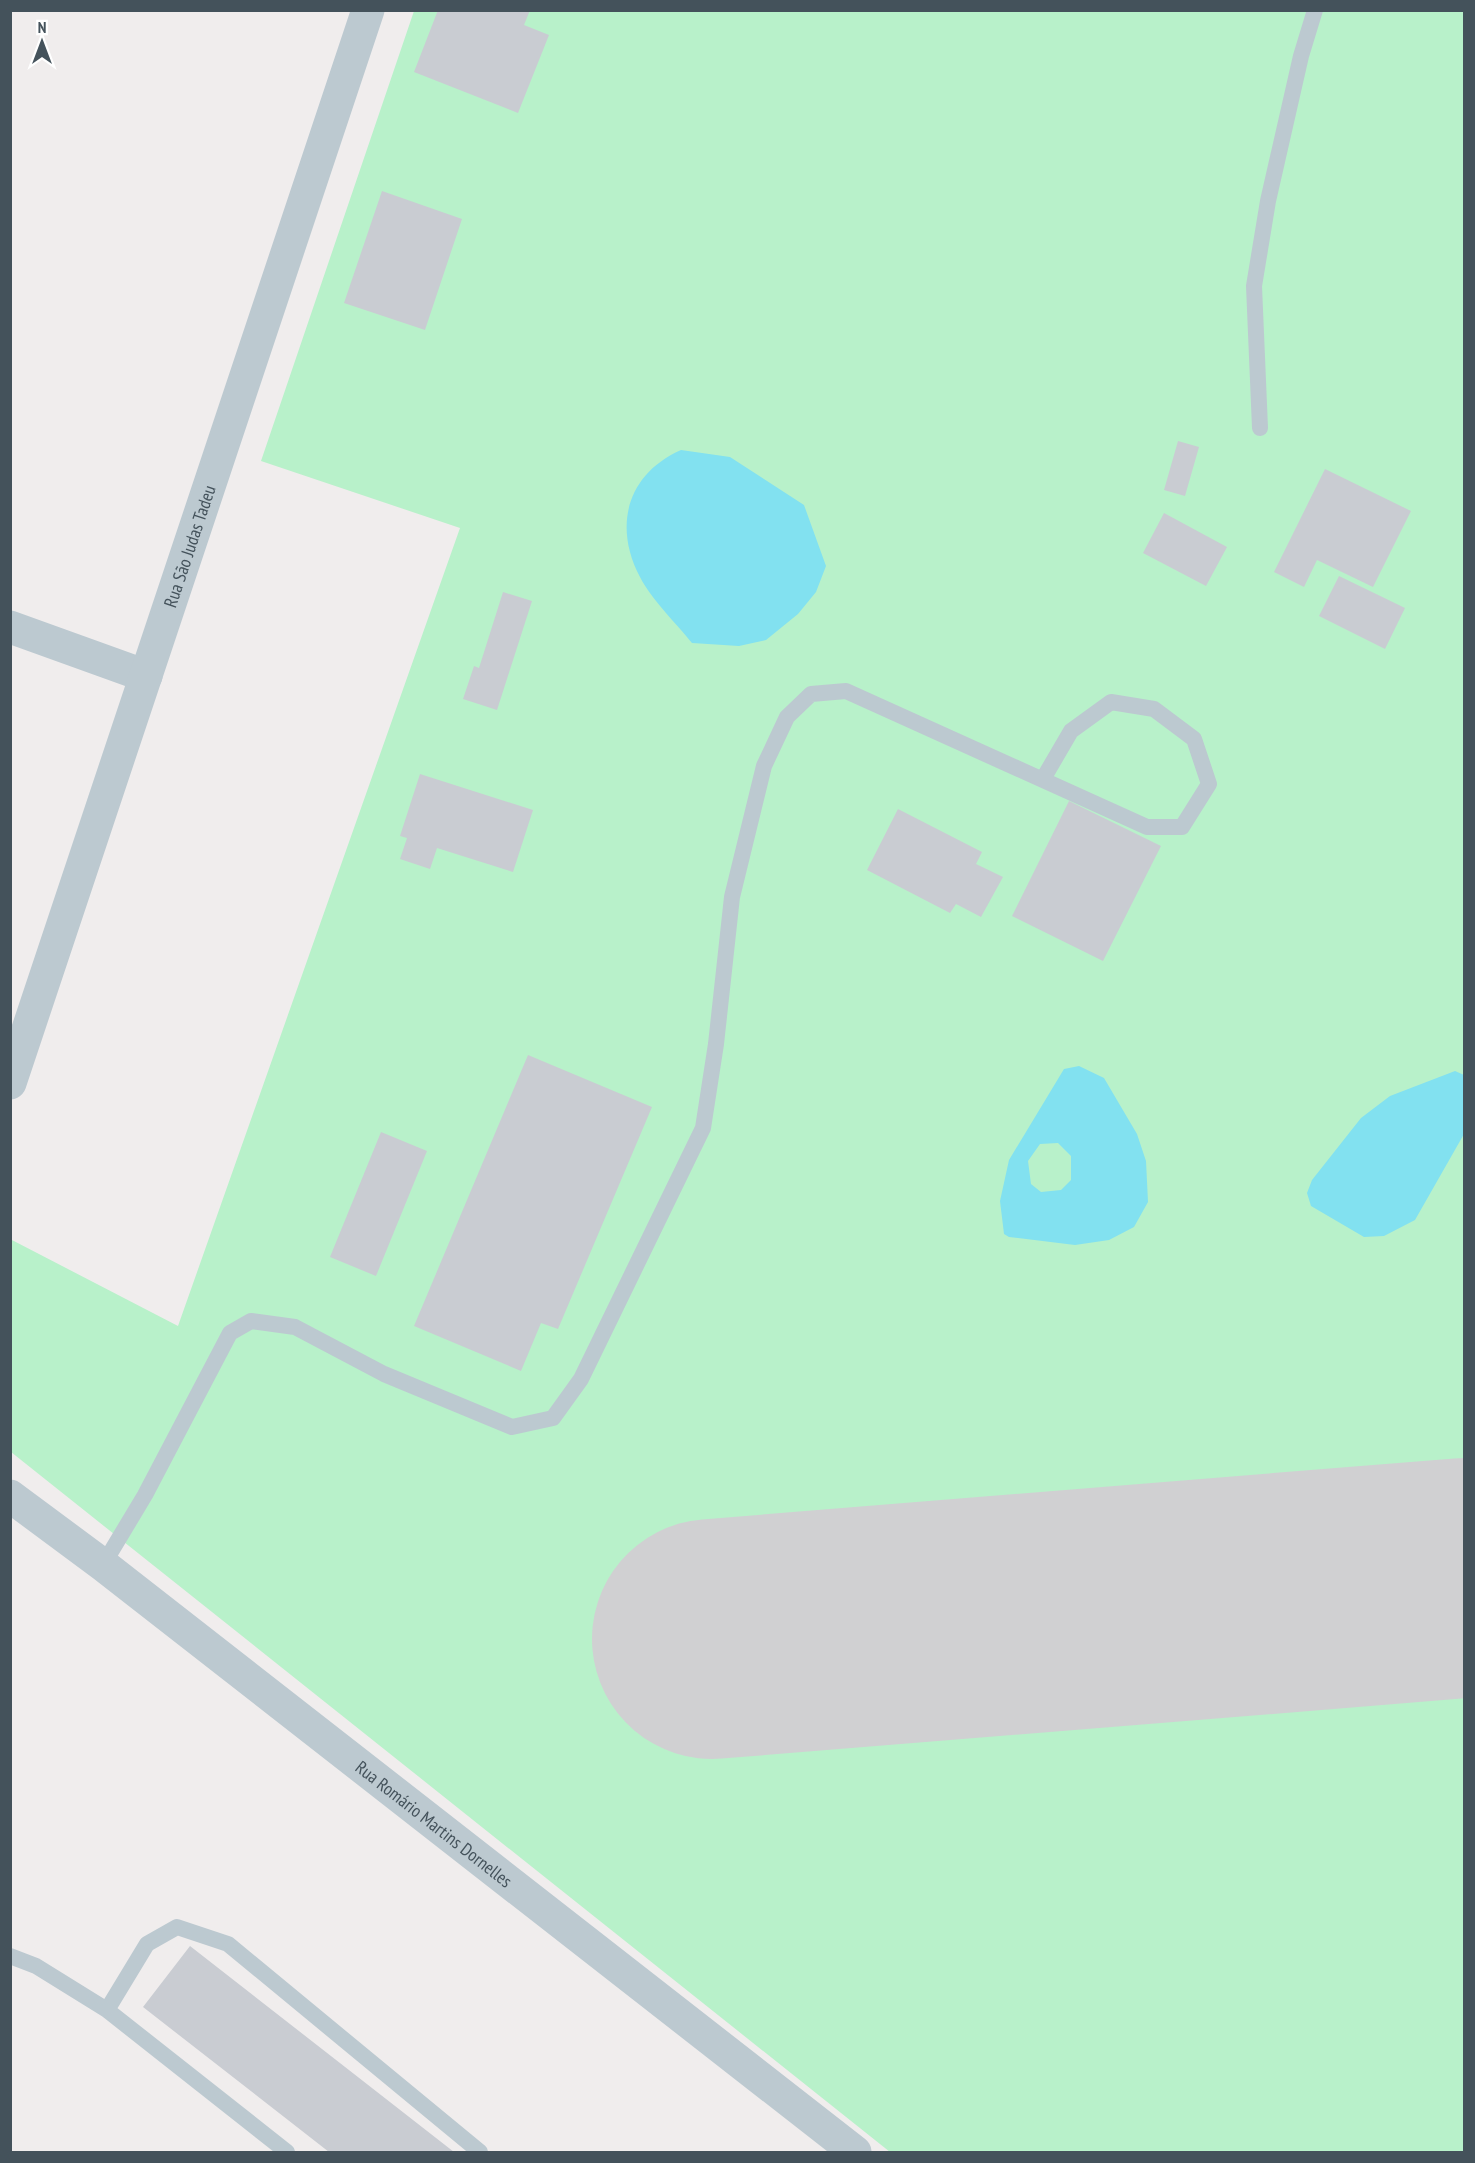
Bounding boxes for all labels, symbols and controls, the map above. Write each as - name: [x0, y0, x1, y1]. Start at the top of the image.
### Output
- north arrow: [12, 12, 72, 72]
- text: N: [38, 17, 46, 37]
- street label: Rua São Judas Tadeu: [158, 482, 220, 610]
- street label: Rua Romário Martins Dornelles: [351, 1755, 517, 1892]

